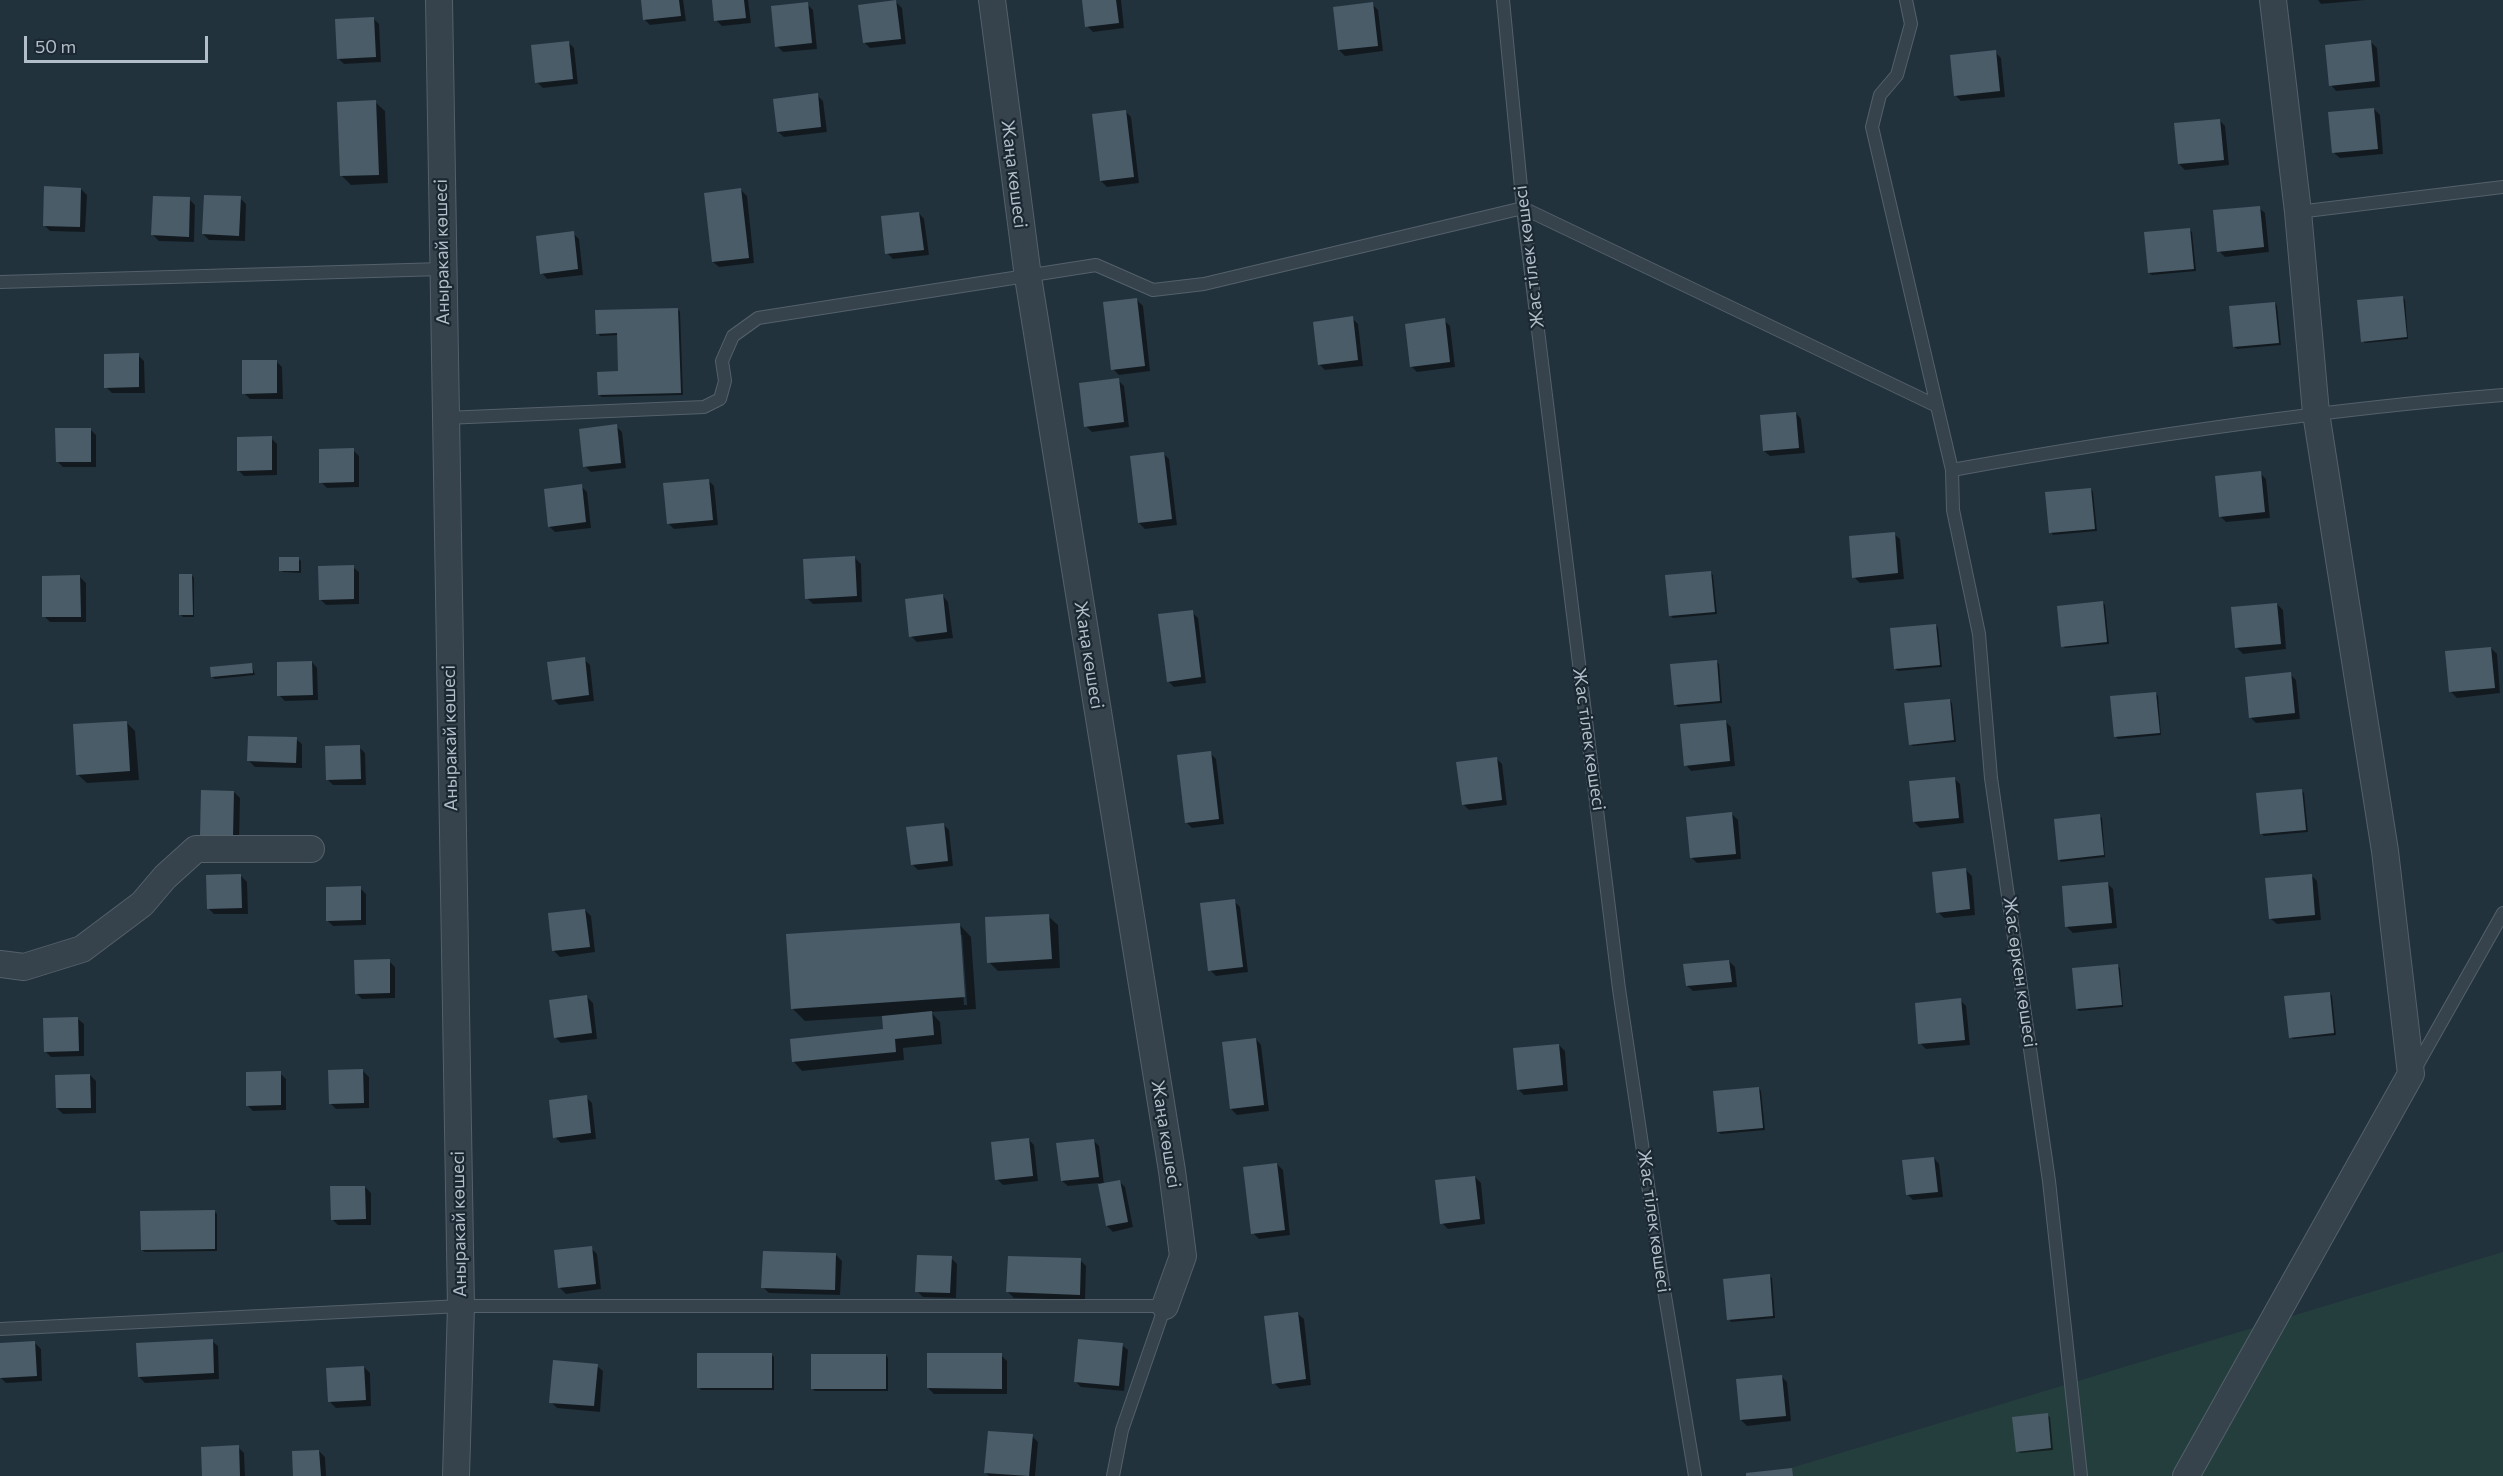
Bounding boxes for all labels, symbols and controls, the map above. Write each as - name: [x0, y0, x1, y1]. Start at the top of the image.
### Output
- scale bar: [27, 24, 212, 62]
- text: 50 m: [35, 35, 76, 57]
- street label: Жаңа көшесі: [997, 118, 1031, 230]
- street label: Аныракай көшесі: [430, 179, 454, 325]
- street label: Жас тілек көшесі: [1509, 184, 1549, 330]
- street label: Жаңа көшесі: [1070, 599, 1108, 711]
- street label: Аныракай көшесі: [438, 665, 462, 811]
- street label: Жас тілек көшесі: [1568, 666, 1610, 812]
- street label: Жас өркен көшесі: [1999, 895, 2041, 1049]
- street label: Жаңа көшесі: [1147, 1078, 1185, 1190]
- street label: Жас тілек көшесі: [1633, 1148, 1675, 1294]
- street label: Аныракай көшесі: [447, 1151, 471, 1297]

